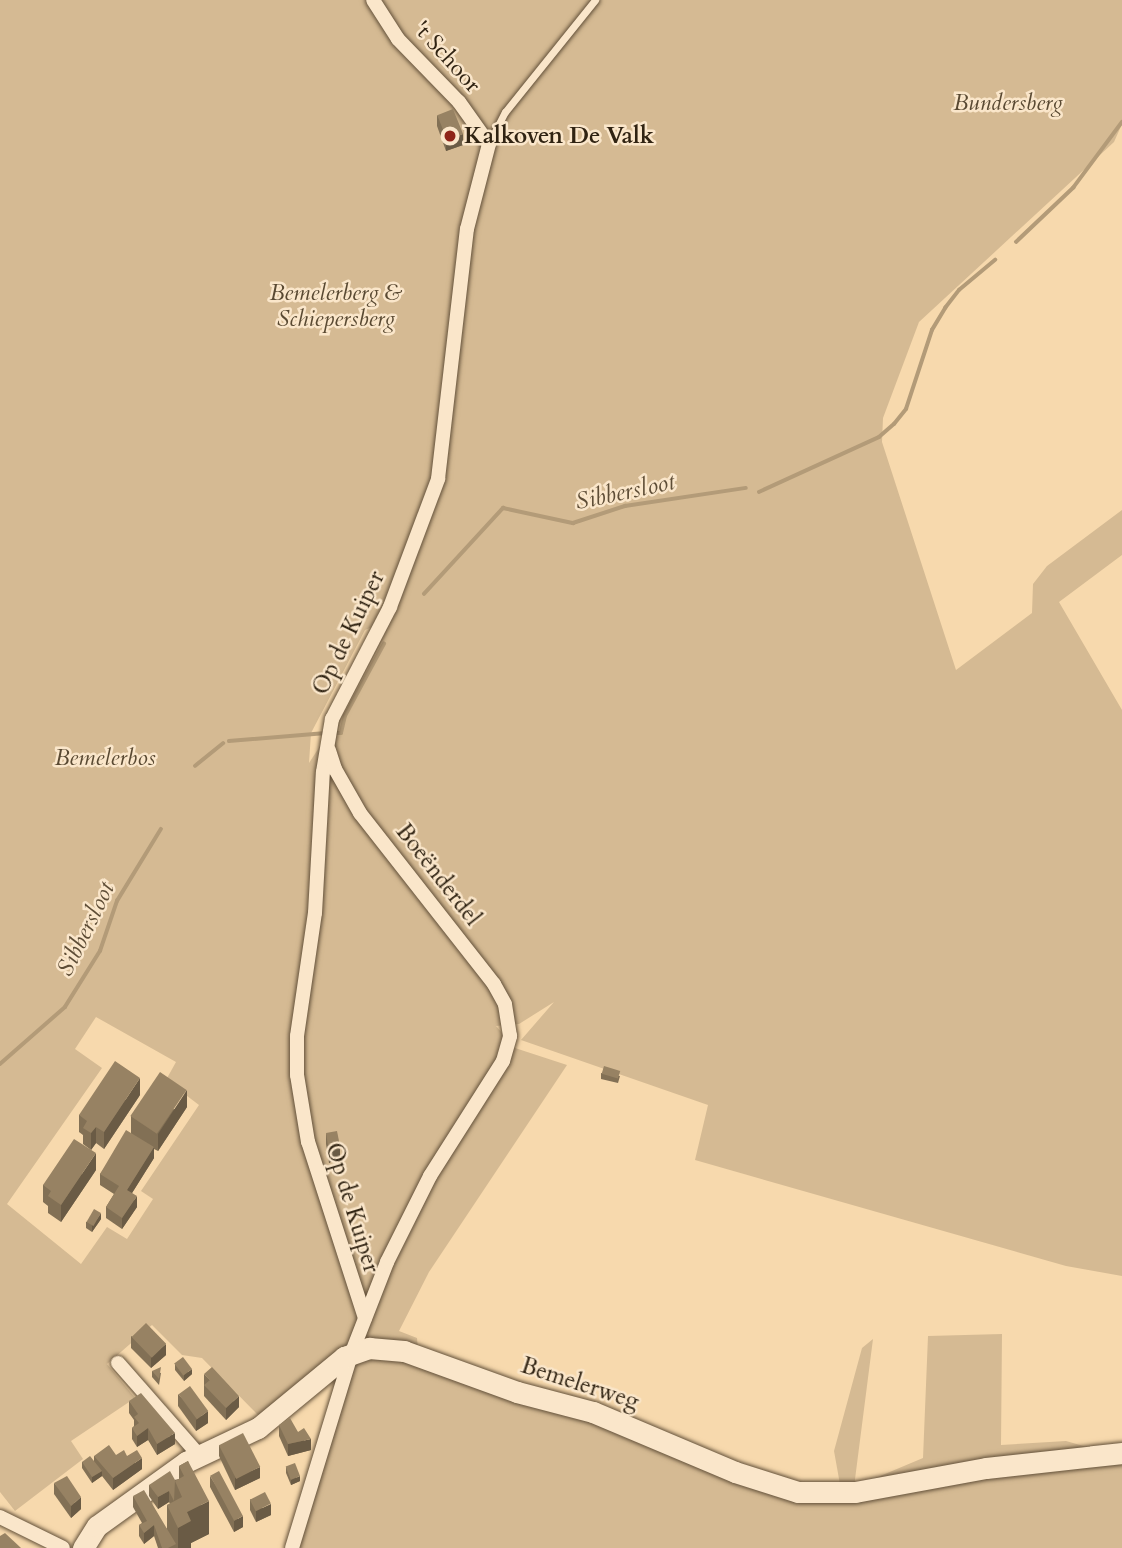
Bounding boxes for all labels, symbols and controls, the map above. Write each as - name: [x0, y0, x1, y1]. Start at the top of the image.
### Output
- street label: 't Schoor: [408, 16, 486, 98]
- park label: Bundersberg: [953, 89, 1063, 117]
- place label: Kalkoven De Valk: [464, 122, 654, 150]
- marker: Kalkoven De Valk: [442, 128, 458, 144]
- park label: Bemelerberg & Schiepersberg: [269, 279, 403, 333]
- water label: Sibbersloot: [573, 467, 677, 517]
- street label: Op de Kuiper: [307, 567, 391, 699]
- park label: Bemelerbos: [54, 744, 156, 772]
- street label: Boeënderdel: [390, 819, 486, 931]
- water label: Sibbersloot: [51, 877, 121, 981]
- street label: Op de Kuiper: [319, 1140, 385, 1276]
- street label: Bemelerweg: [518, 1352, 642, 1416]

